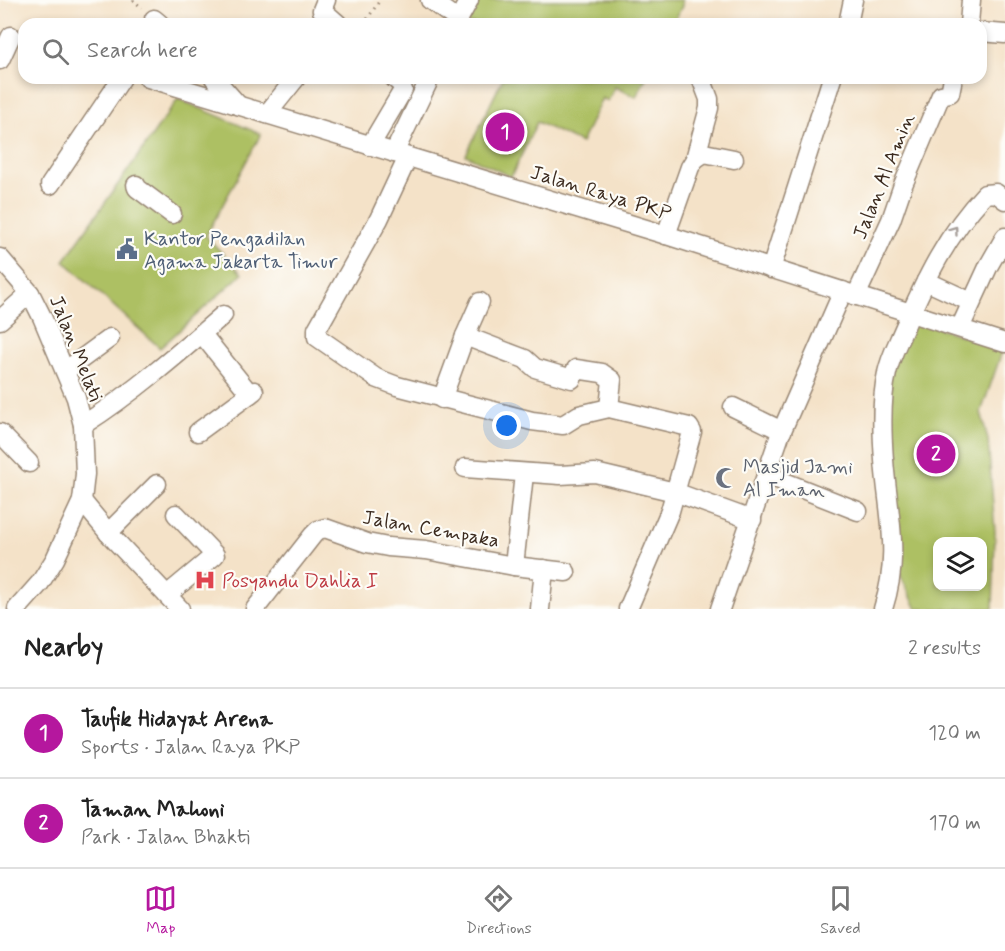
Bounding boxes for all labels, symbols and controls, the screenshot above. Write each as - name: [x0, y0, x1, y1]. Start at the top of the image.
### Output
- search box: [18, 18, 987, 84]
- icon: search: [39, 35, 72, 68]
- text: Search here: [87, 37, 198, 65]
- street label: Jalan Al Amin: [847, 109, 922, 243]
- pin: 1: [486, 110, 524, 154]
- street label: Jalan Raya PKP: [527, 159, 675, 228]
- place label: Kantor Pengadilan Agama Jakarta Timur: [144, 226, 338, 276]
- one-way arrow: [947, 226, 958, 237]
- public building icon: Kantor Pengadilan Agama Jakarta Timur: [115, 237, 139, 261]
- street label: Jalan Melati: [42, 292, 109, 406]
- your location: [492, 411, 521, 440]
- pin: 2: [916, 432, 956, 476]
- place label: Masjid Jami Al Iman: [743, 454, 853, 504]
- mosque icon: Masjid Jami Al Iman: [714, 466, 738, 490]
- street label: Jalan Cempaka: [360, 504, 501, 555]
- map controls: [933, 537, 987, 591]
- button: layers: [933, 537, 987, 591]
- hospital icon: Posyandu Dahlia I: [193, 568, 217, 592]
- place label: Posyandu Dahlia I: [222, 568, 379, 595]
- text: Nearby: [24, 631, 103, 665]
- text: 2 results: [908, 635, 981, 662]
- text: Taufik Hidayat Arena: [81, 706, 273, 734]
- text: 1: [39, 720, 48, 747]
- text: 120 m: [928, 720, 981, 747]
- text: Sports · Jalan Raya PKP: [81, 734, 300, 761]
- text: Taman Mahoni: [81, 796, 225, 824]
- text: 2: [39, 810, 48, 837]
- text: 170 m: [929, 810, 981, 837]
- text: Park · Jalan Bhakti: [81, 824, 250, 851]
- tab: Map: [144, 882, 177, 939]
- tab: Directions: [466, 882, 532, 939]
- tab: Saved: [820, 882, 861, 939]

